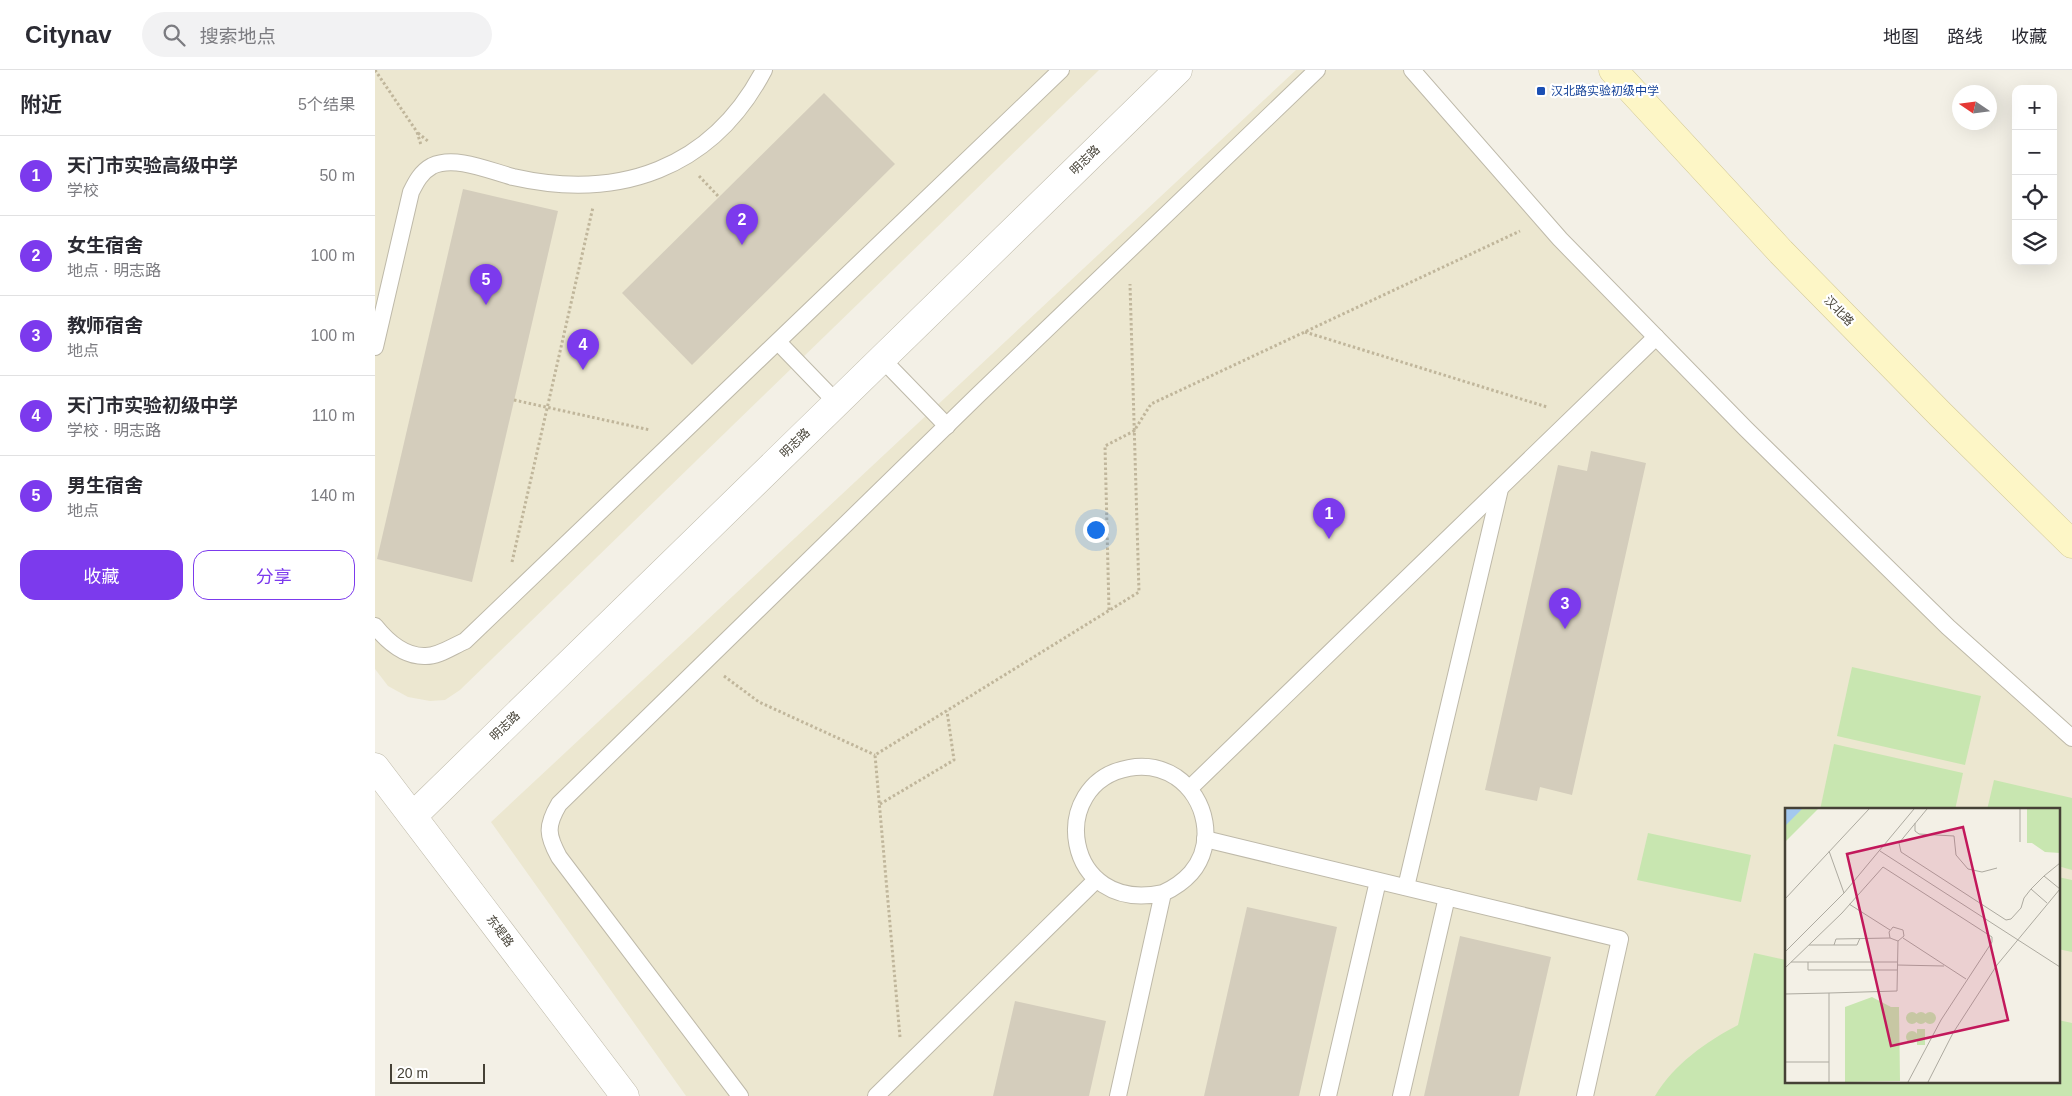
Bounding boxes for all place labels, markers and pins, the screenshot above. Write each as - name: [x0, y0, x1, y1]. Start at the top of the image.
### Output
- place label: 汉北路实验初级中学: [1551, 84, 1659, 98]
- marker: 汉北路实验初级中学: [1535, 85, 1547, 97]
- pin: 2: [726, 204, 758, 245]
- pin: 5: [470, 264, 502, 305]
- pin: 4: [567, 329, 599, 370]
- pin: 1: [1313, 498, 1345, 539]
- pin: 3: [1549, 588, 1581, 629]

